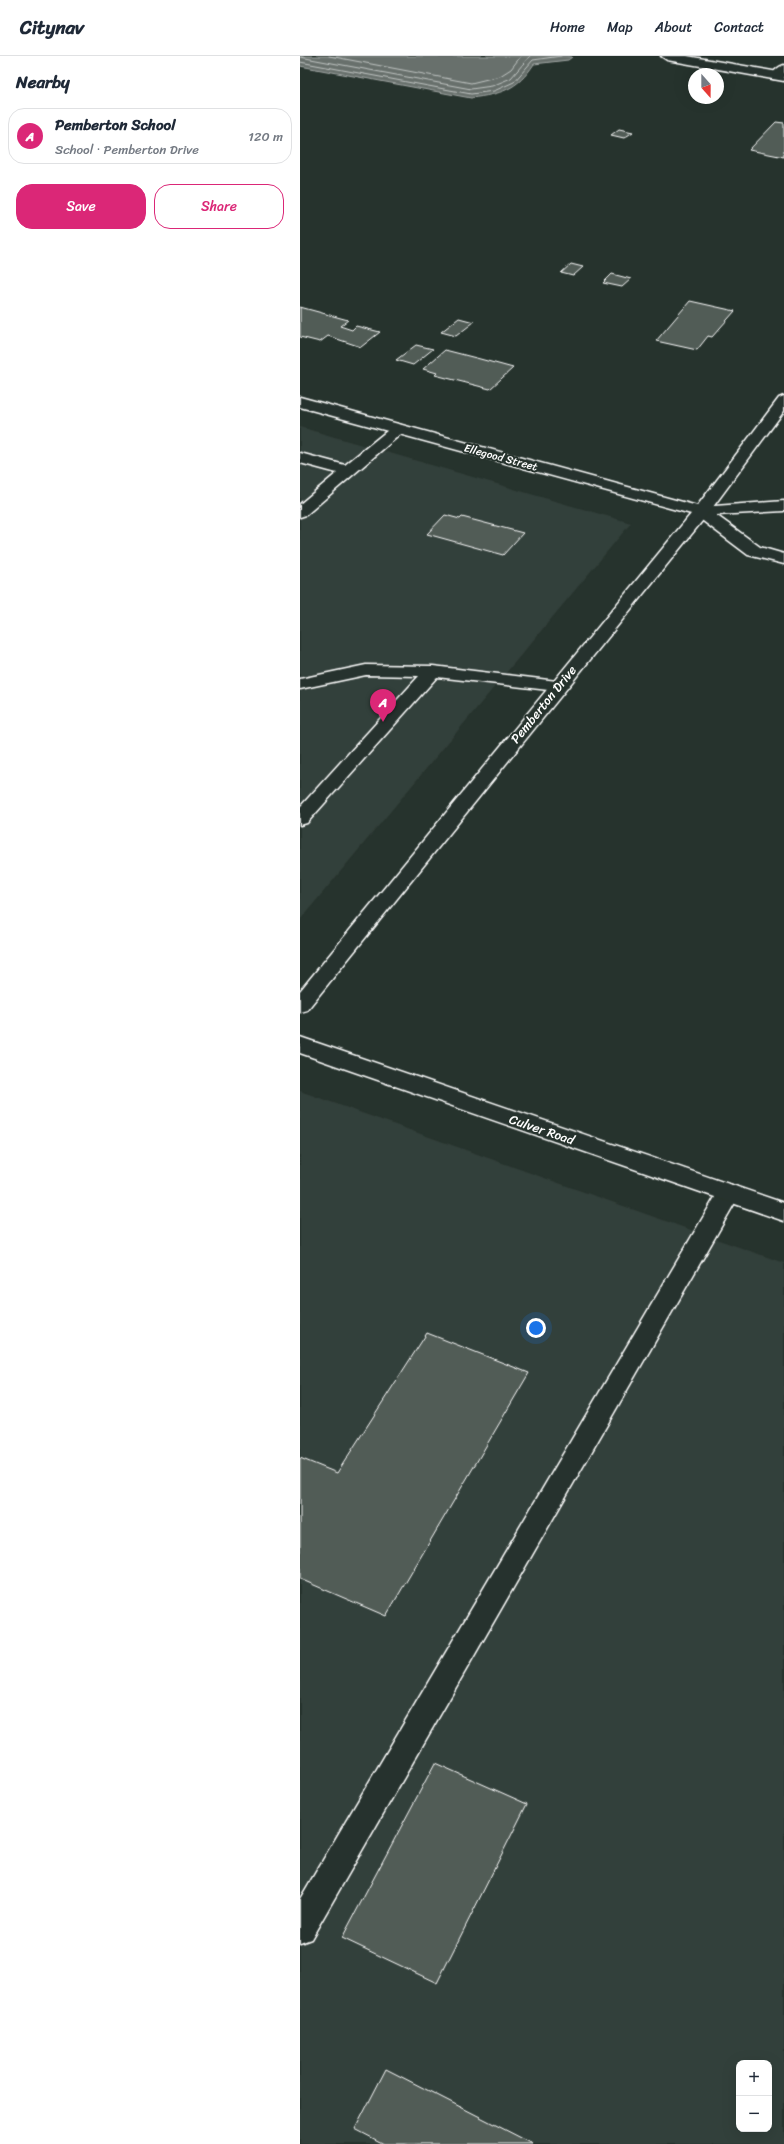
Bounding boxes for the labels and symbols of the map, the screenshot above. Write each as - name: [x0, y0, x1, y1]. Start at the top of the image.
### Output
- north arrow: [688, 68, 724, 104]
- street label: Ellegood Street: [462, 439, 540, 476]
- street label: Pemberton Drive: [504, 660, 583, 749]
- pin: A: [370, 689, 396, 722]
- street label: Culver Road: [506, 1108, 579, 1152]
- your location: [526, 1318, 546, 1338]

